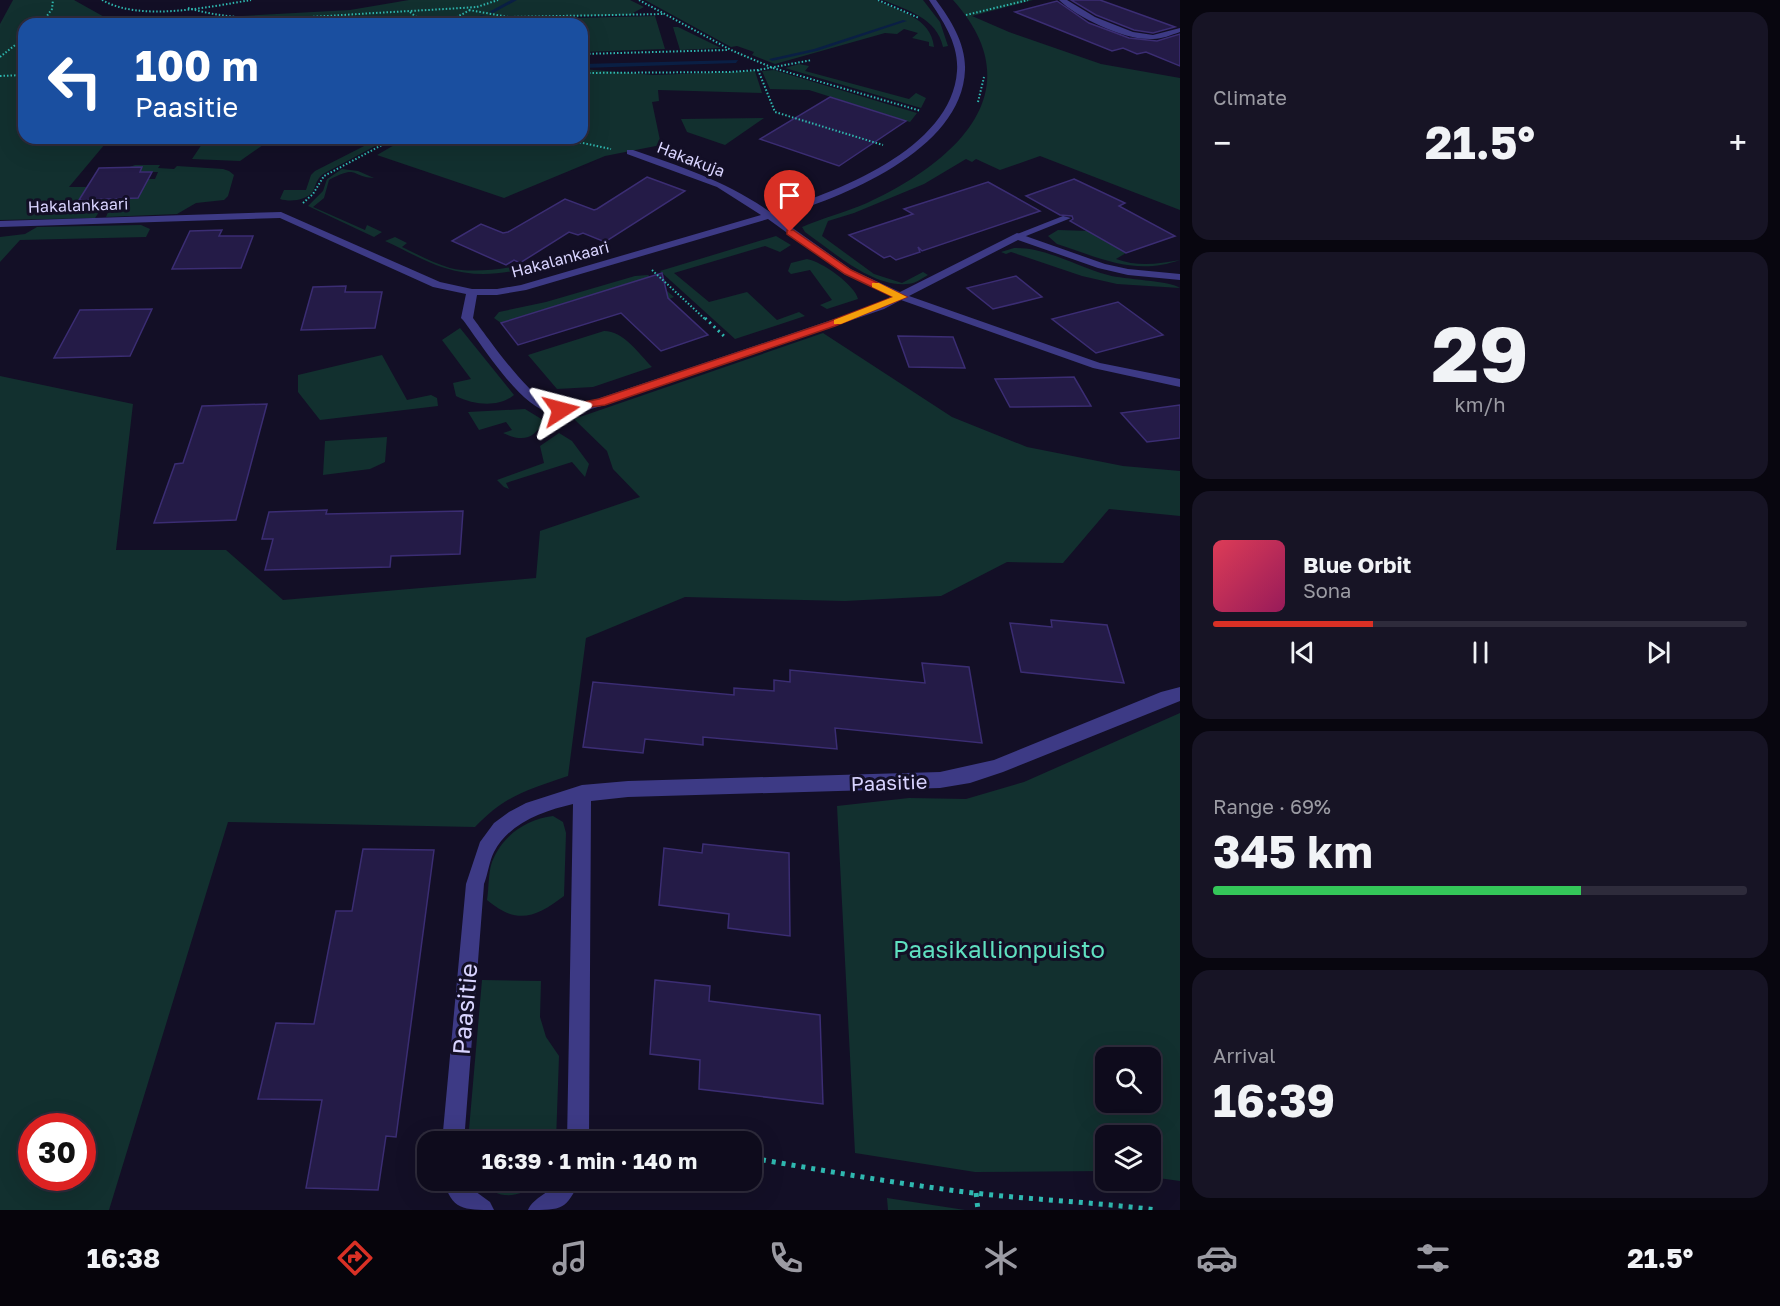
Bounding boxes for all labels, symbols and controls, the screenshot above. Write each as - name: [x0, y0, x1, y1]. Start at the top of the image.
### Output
- text: 100 m: [135, 40, 258, 90]
- icon: left: [36, 42, 114, 120]
- text: Climate: [1213, 85, 1287, 109]
- text: Paasitie: [135, 91, 238, 123]
- text: 21.5°: [1425, 115, 1535, 169]
- text: −: [1213, 123, 1231, 162]
- text: +: [1729, 123, 1747, 162]
- street label: Hakakuja: [654, 137, 728, 181]
- pin: [764, 170, 815, 232]
- icon: arrive: [773, 179, 806, 212]
- street label: Hakalankaari: [27, 193, 129, 217]
- street label: Hakalankaari: [509, 236, 611, 282]
- text: 29: [1431, 306, 1529, 399]
- position arrow: [529, 378, 593, 442]
- text: km/h: [1455, 392, 1505, 416]
- text: Blue Orbit: [1303, 551, 1411, 578]
- text: Sona: [1303, 578, 1351, 602]
- icon: previous: [1286, 636, 1319, 669]
- icon: pause: [1464, 636, 1497, 669]
- icon: next: [1642, 636, 1675, 669]
- street label: Paasitie: [850, 769, 928, 795]
- text: Range · 69%: [1213, 794, 1331, 818]
- text: 345 km: [1213, 824, 1373, 878]
- park label: Paasikallionpuisto: [893, 934, 1105, 963]
- street label: Paasitie: [446, 962, 482, 1056]
- text: Arrival: [1213, 1043, 1276, 1067]
- map controls: [1095, 1047, 1161, 1191]
- button: search: [1095, 1047, 1161, 1113]
- text: 16:39: [1213, 1073, 1335, 1127]
- speed limit sign: 30: [18, 1113, 96, 1191]
- button: layers: [1095, 1125, 1161, 1191]
- text: 16:39 · 1 min · 140 m: [482, 1147, 697, 1174]
- icon: directions: [334, 1237, 376, 1279]
- icon: music: [549, 1237, 591, 1279]
- icon: phone: [765, 1237, 807, 1279]
- icon: climate: [980, 1237, 1022, 1279]
- icon: car: [1196, 1237, 1238, 1279]
- icon: filters: [1412, 1237, 1454, 1279]
- text: 16:38: [87, 1242, 160, 1274]
- text: 21.5°: [1627, 1242, 1693, 1274]

